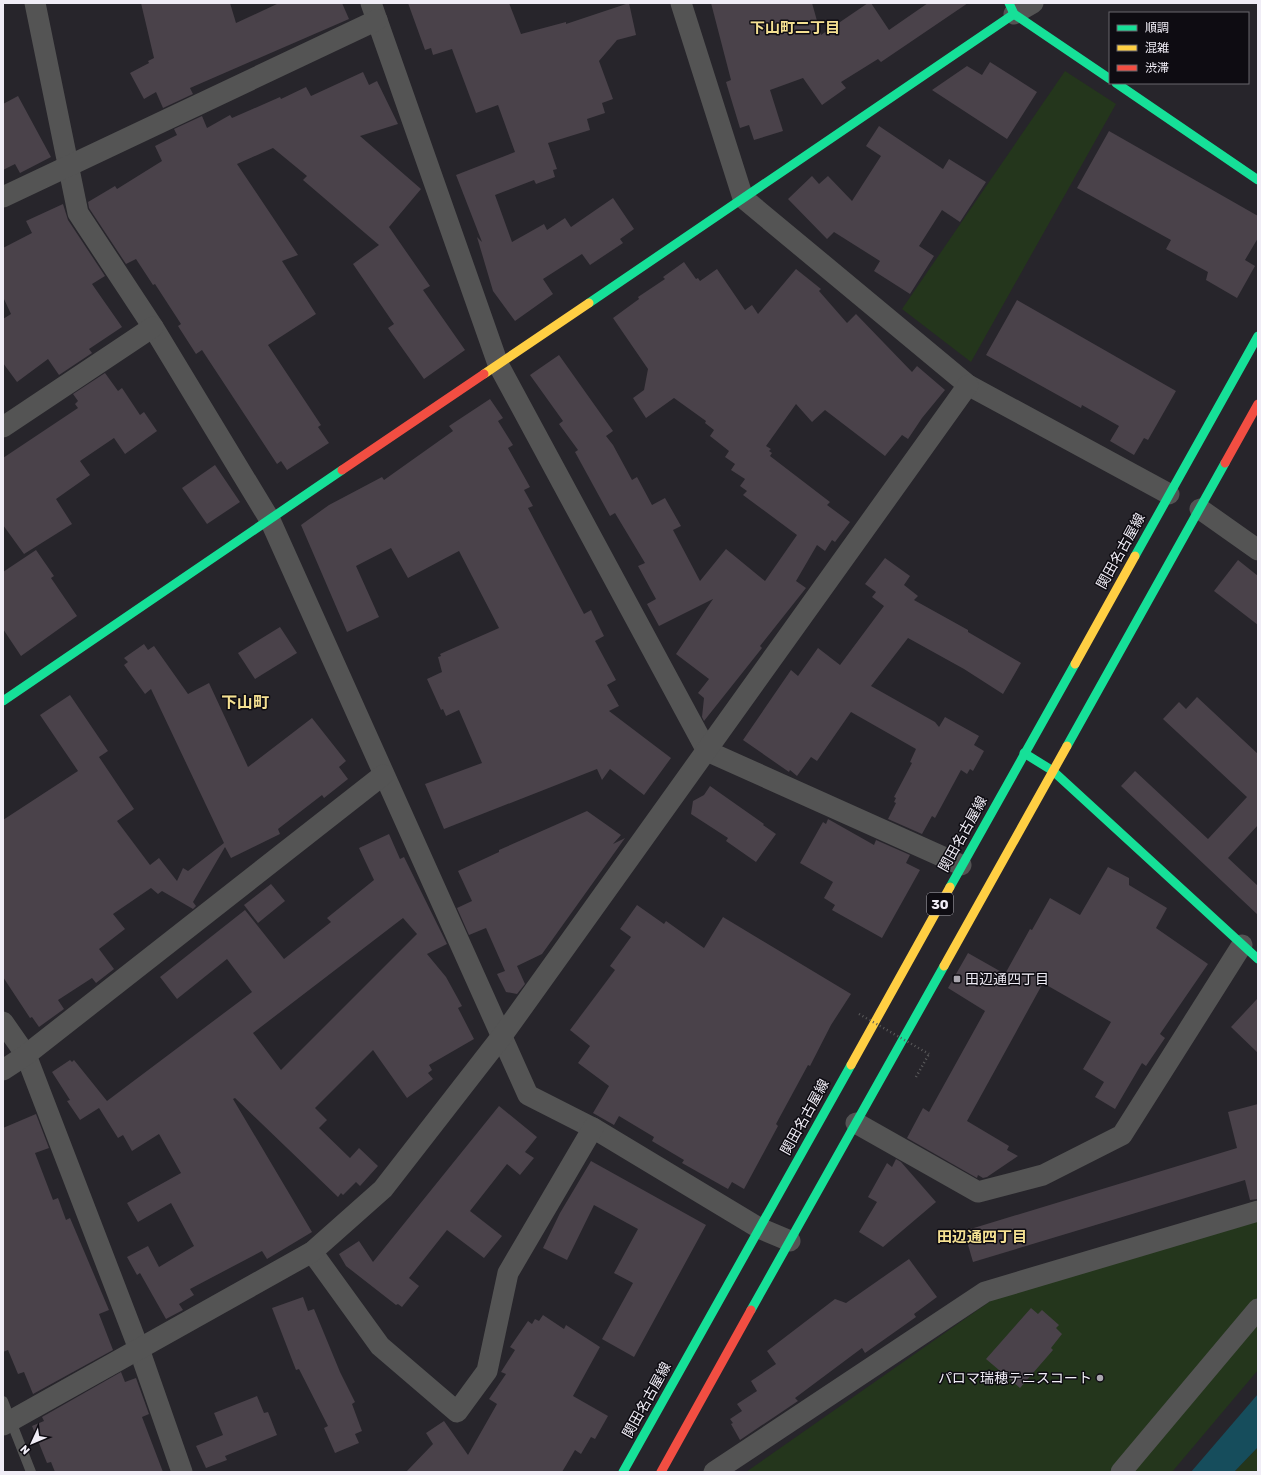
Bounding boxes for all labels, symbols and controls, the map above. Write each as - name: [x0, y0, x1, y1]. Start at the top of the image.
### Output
- legend: [1109, 12, 1249, 84]
- district label: 下山町二丁目: [750, 19, 840, 37]
- text: 順調: [1145, 21, 1169, 35]
- text: 混雑: [1145, 41, 1169, 55]
- text: 渋滞: [1145, 61, 1169, 75]
- street label: 関田名古屋線: [1093, 510, 1149, 592]
- district label: 下山町: [221, 693, 269, 712]
- street label: 関田名古屋線: [935, 793, 991, 875]
- road number: 30: [927, 893, 953, 915]
- place label: 田辺通四丁目: [965, 971, 1049, 988]
- marker: 田辺通四丁目: [952, 974, 962, 984]
- street label: 関田名古屋線: [777, 1076, 833, 1158]
- district label: 田辺通四丁目: [937, 1228, 1027, 1246]
- street label: 関田名古屋線: [619, 1359, 675, 1441]
- place label: パロマ瑞穂テニスコート: [938, 1370, 1092, 1387]
- marker: パロマ瑞穂テニスコート: [1095, 1373, 1105, 1383]
- north arrow: [12, 1423, 52, 1463]
- text: N: [18, 1442, 33, 1457]

